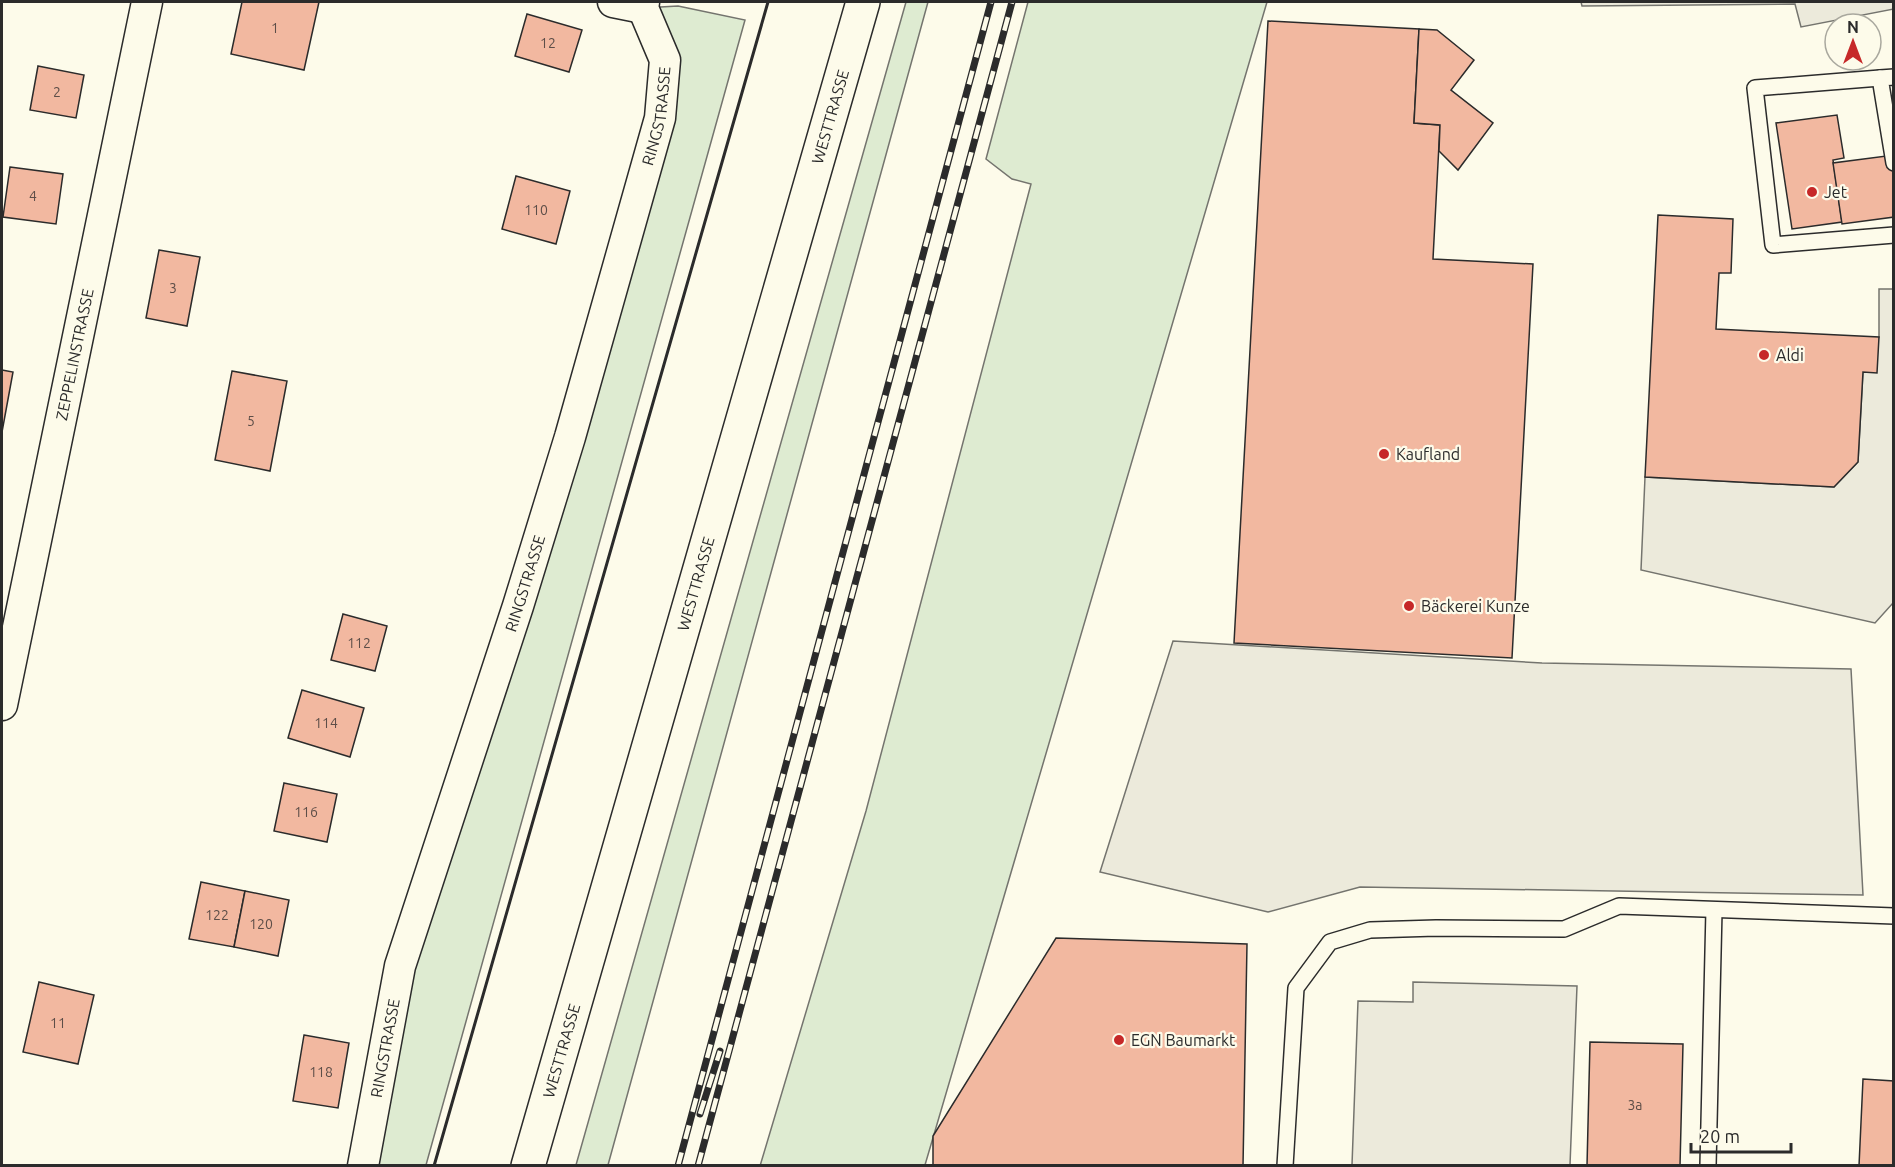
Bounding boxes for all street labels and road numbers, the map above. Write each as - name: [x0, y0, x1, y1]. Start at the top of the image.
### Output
- street label: RINGSTRASSE: [638, 66, 673, 167]
- street label: WESTTRASSE: [808, 67, 852, 166]
- street label: ZEPPELINSTRASSE: [52, 287, 97, 422]
- street label: RINGSTRASSE: [501, 533, 548, 634]
- street label: WESTTRASSE: [674, 534, 718, 633]
- street label: RINGSTRASSE: [367, 997, 403, 1099]
- street label: WESTTRASSE: [539, 1001, 583, 1100]

